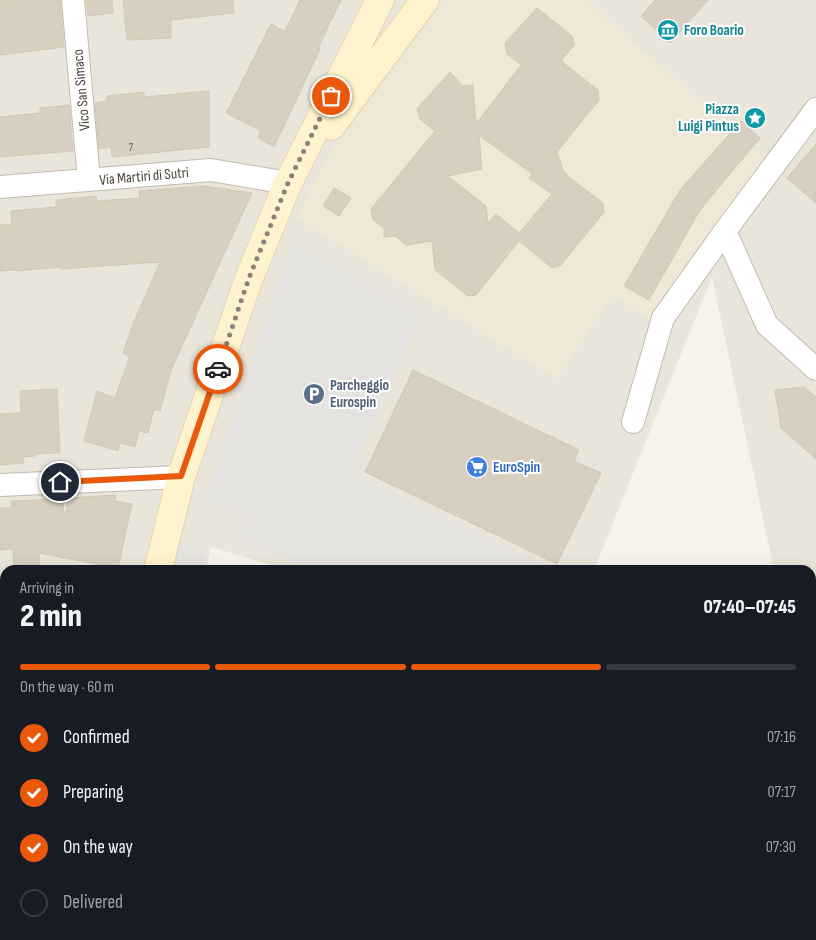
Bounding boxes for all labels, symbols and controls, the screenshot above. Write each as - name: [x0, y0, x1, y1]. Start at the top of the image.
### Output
- museum icon: Foro Boario: [656, 18, 680, 42]
- place label: Foro Boario: [684, 21, 744, 40]
- street label: Vico San Simaco: [68, 48, 95, 132]
- pin: [310, 75, 352, 117]
- icon: bag: [317, 82, 345, 110]
- place label: Piazza Luigi Pintus: [678, 100, 739, 136]
- place icon: Piazza Luigi Pintus: [743, 106, 767, 130]
- house number: 7: [129, 140, 134, 155]
- street label: Via Martiri di Sutri: [99, 163, 190, 190]
- courier: [193, 344, 243, 394]
- icon: car: [204, 355, 232, 383]
- place label: Parcheggio Eurospin: [330, 376, 389, 412]
- parking icon: Parcheggio Eurospin: [302, 382, 326, 406]
- supermarket icon: EuroSpin: [465, 455, 489, 479]
- place label: EuroSpin: [493, 458, 540, 477]
- pin: [39, 461, 81, 503]
- icon: home: [46, 468, 74, 496]
- text: Arriving in: [20, 579, 74, 598]
- text: 07:40–07:45: [704, 596, 796, 619]
- text: 2 min: [20, 597, 82, 636]
- text: On the way · 60 m: [20, 678, 114, 697]
- icon: check: [20, 724, 48, 752]
- text: Confirmed: [63, 726, 130, 749]
- text: 07:16: [767, 728, 796, 747]
- icon: check: [20, 779, 48, 807]
- text: Preparing: [63, 781, 124, 804]
- text: 07:17: [768, 783, 796, 802]
- icon: check: [20, 834, 48, 862]
- text: On the way: [63, 836, 133, 859]
- text: 07:30: [766, 838, 796, 857]
- text: Delivered: [63, 891, 123, 914]

